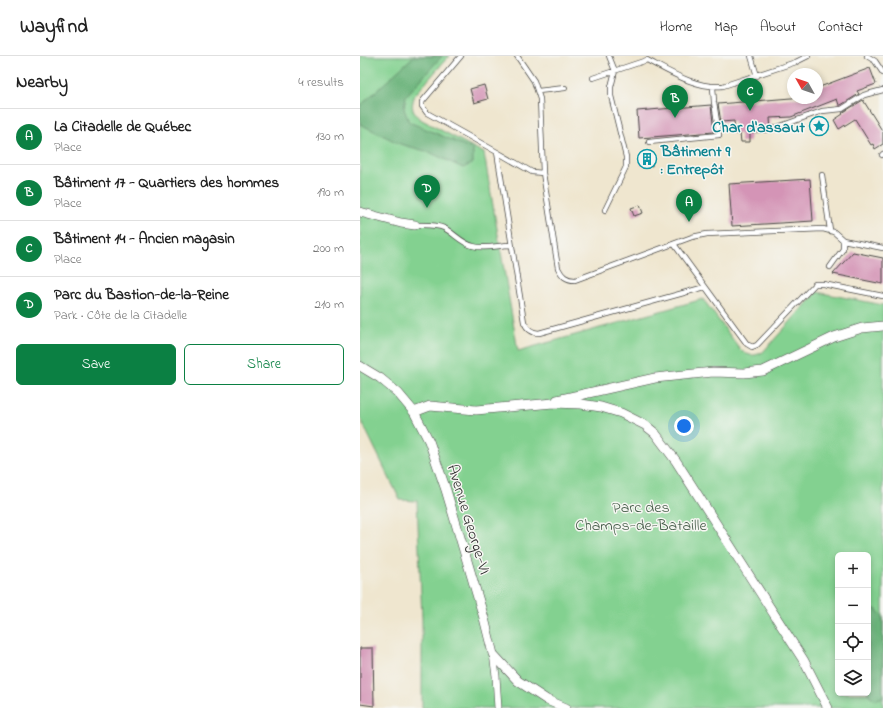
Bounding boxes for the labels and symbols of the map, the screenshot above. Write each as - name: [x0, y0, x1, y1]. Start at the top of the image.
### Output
- north arrow: [787, 68, 823, 104]
- pin: C: [737, 78, 763, 111]
- pin: B: [662, 85, 688, 118]
- place icon: Char d'assaut: [808, 115, 830, 137]
- place label: Char d'assaut: [712, 116, 806, 140]
- place label: Bâtiment 9 : Entrepôt: [660, 140, 731, 182]
- building icon: Bâtiment 9 : Entrepôt: [636, 148, 658, 170]
- pin: D: [414, 175, 440, 208]
- pin: A: [676, 189, 702, 222]
- your location: [674, 416, 694, 436]
- street label: Avenue George-VI: [440, 462, 496, 578]
- park label: Parc des Champs-de-Bataille: [575, 496, 707, 538]

